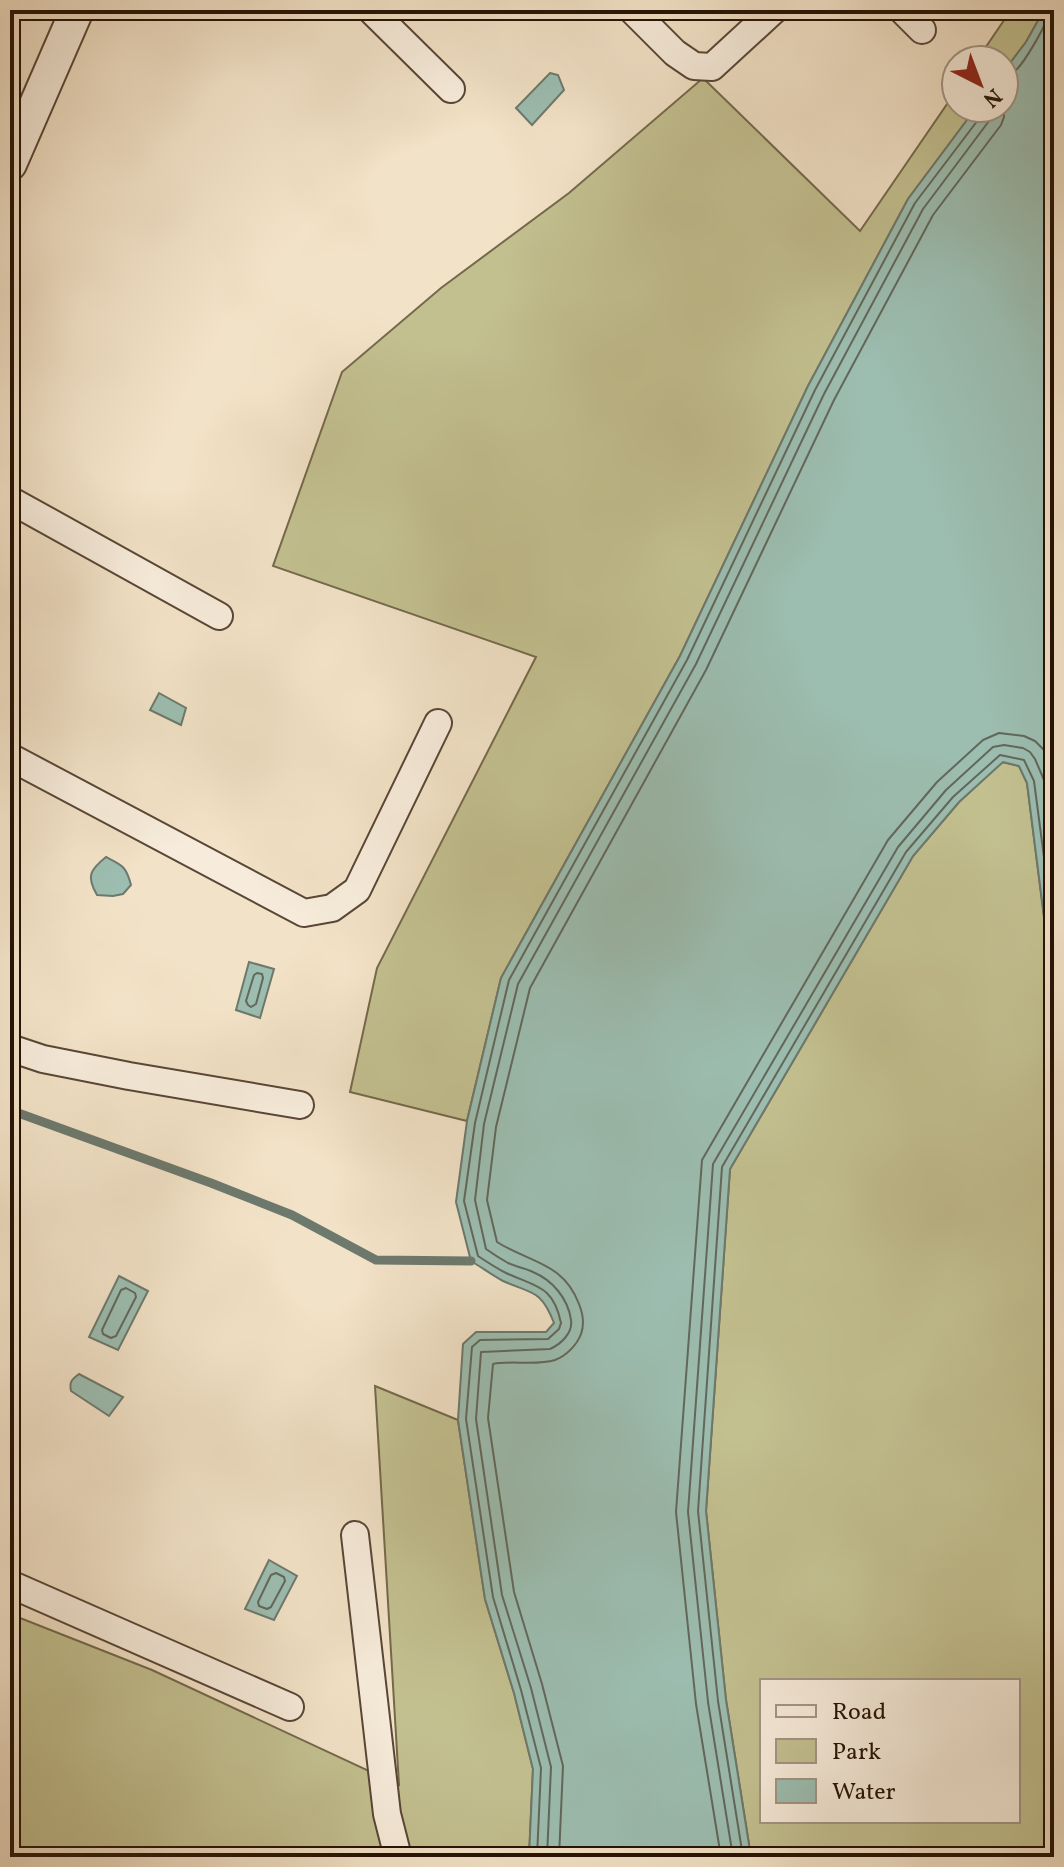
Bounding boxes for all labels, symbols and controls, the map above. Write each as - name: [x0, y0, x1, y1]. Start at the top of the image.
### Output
- north arrow: [940, 44, 1020, 124]
- text: N: [975, 80, 1008, 114]
- legend: [760, 1679, 1020, 1823]
- text: Road: [832, 1696, 886, 1730]
- text: Park: [832, 1736, 881, 1770]
- text: Water: [832, 1776, 896, 1810]

